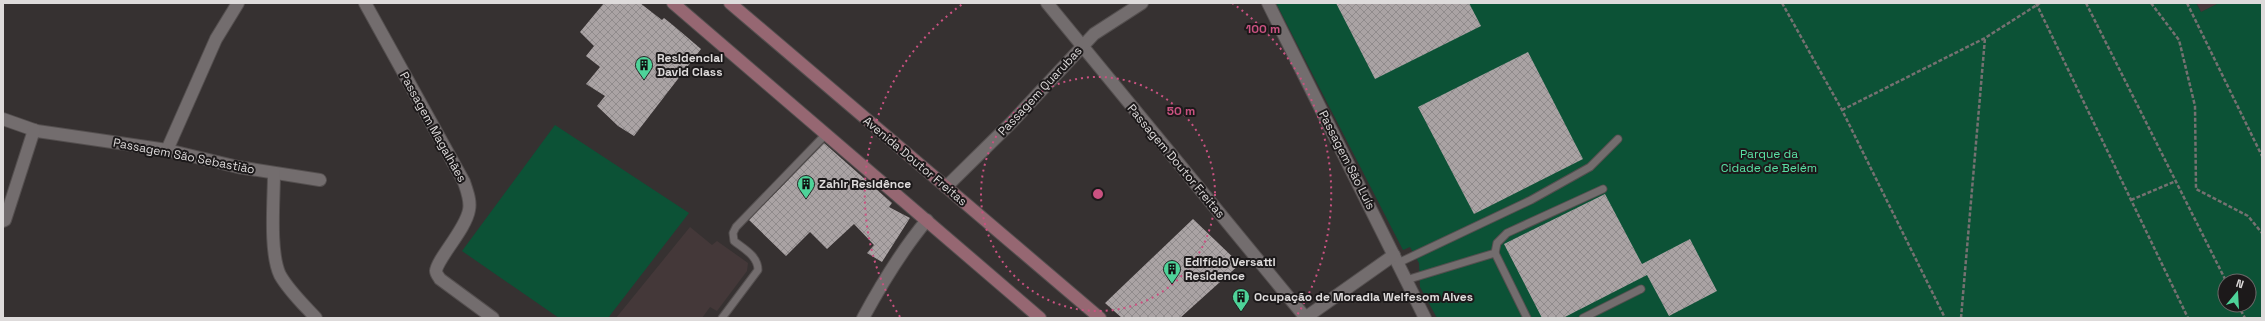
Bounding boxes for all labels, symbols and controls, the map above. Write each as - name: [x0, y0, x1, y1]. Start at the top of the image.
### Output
- text: 100 m: [1246, 21, 1280, 37]
- street label: Passagem Quarubas: [994, 43, 1086, 139]
- place label: Residencial David Class: [657, 50, 723, 80]
- building icon: Residencial David Class: [634, 55, 654, 80]
- street label: Passagem Magalhães: [396, 69, 470, 185]
- street label: Passagem Doutor Freitas: [1124, 101, 1228, 221]
- text: 50 m: [1167, 103, 1195, 119]
- street label: Passagem São Luís: [1315, 108, 1379, 212]
- street label: Avenida Doutor Freitas: [860, 113, 970, 209]
- street label: Passagem São Sebastião: [112, 134, 256, 178]
- park label: Parque da Cidade de Belém: [1721, 146, 1817, 176]
- building icon: Zahir Residênce: [796, 174, 816, 199]
- place label: Zahir Residênce: [819, 176, 911, 192]
- centre of rings: [1091, 187, 1105, 201]
- place label: Edifício Versatti Residence: [1185, 254, 1276, 284]
- building icon: Edifício Versatti Residence: [1162, 259, 1182, 284]
- north arrow: [2217, 273, 2257, 313]
- text: N: [2234, 276, 2246, 291]
- building icon: Ocupação de Moradia Welfesom Alves: [1231, 287, 1251, 312]
- place label: Ocupação de Moradia Welfesom Alves: [1254, 289, 1473, 305]

